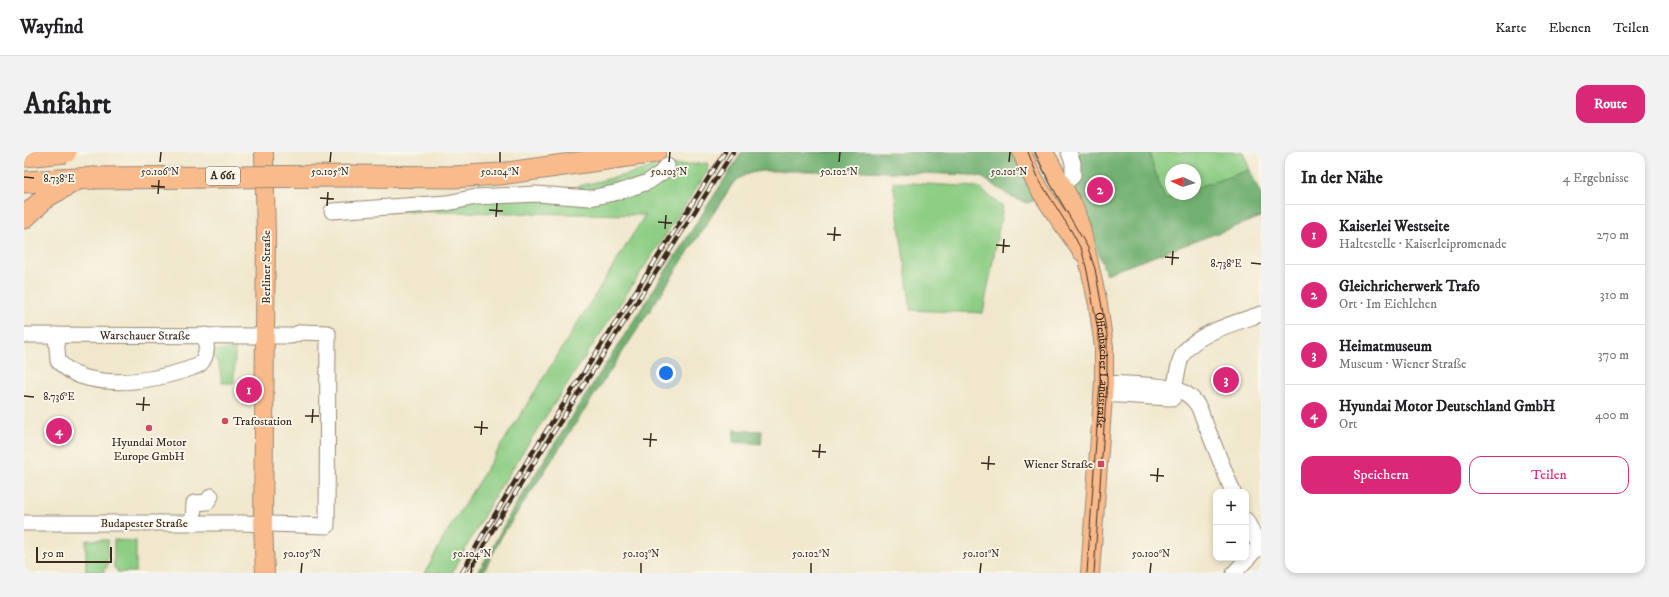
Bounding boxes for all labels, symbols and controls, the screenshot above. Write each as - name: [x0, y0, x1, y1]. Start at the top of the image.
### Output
- text: Wayfind: [20, 16, 83, 39]
- text: Karte: [1495, 19, 1526, 37]
- text: Ebenen: [1548, 19, 1591, 37]
- text: Teilen: [1613, 19, 1649, 37]
- button: Route: [1576, 85, 1645, 123]
- text: Anfahrt: [24, 87, 111, 122]
- north arrow: [1165, 164, 1201, 200]
- text: 50.106°N: [141, 166, 179, 178]
- text: 50.105°N: [311, 166, 349, 178]
- text: 50.104°N: [481, 166, 519, 178]
- text: 50.103°N: [651, 166, 687, 178]
- text: 50.102°N: [820, 166, 858, 178]
- text: 50.101°N: [991, 166, 1027, 178]
- road number: A 661: [206, 167, 240, 185]
- text: In der Nähe: [1301, 167, 1383, 189]
- text: 4 Ergebnisse: [1563, 170, 1629, 186]
- text: 8.738°E: [43, 173, 75, 185]
- pin: 2: [1087, 175, 1113, 205]
- text: Kaiserlei Westseite: [1339, 217, 1449, 236]
- text: 1: [1312, 227, 1316, 243]
- text: 270 m: [1597, 227, 1629, 243]
- street label: Berliner Straße: [259, 230, 274, 304]
- text: Haltestelle · Kaiserleipromenade: [1339, 236, 1507, 252]
- text: 8.738°E: [1210, 258, 1242, 270]
- text: Gleichricherwerk Trafo: [1339, 277, 1480, 296]
- text: 2: [1311, 287, 1317, 303]
- text: 310 m: [1600, 287, 1629, 303]
- text: Ort · Im Eichlehen: [1339, 296, 1437, 312]
- street label: Offenbacher Landstraße: [1092, 311, 1112, 429]
- street label: Warschauer Straße: [99, 328, 190, 343]
- text: Heimatmuseum: [1339, 337, 1432, 356]
- text: 3: [1312, 347, 1316, 363]
- text: 370 m: [1598, 347, 1629, 363]
- text: Museum · Wiener Straße: [1339, 356, 1466, 372]
- your location: [656, 363, 676, 383]
- pin: 3: [1213, 365, 1239, 395]
- pin: 1: [236, 375, 262, 405]
- text: 8.736°E: [43, 391, 75, 403]
- text: Hyundai Motor Deutschland GmbH: [1339, 397, 1555, 416]
- text: 4: [1310, 407, 1318, 423]
- text: 400 m: [1595, 407, 1629, 423]
- place label: Trafostation: [233, 414, 293, 429]
- pin: 4: [46, 416, 72, 446]
- marker: Trafostation: [220, 416, 230, 426]
- text: Ort: [1339, 416, 1357, 432]
- marker: Hyundai Motor Europe GmbH: [144, 423, 154, 433]
- place label: Hyundai Motor Europe GmbH: [111, 435, 187, 464]
- button: Speichern: [1301, 456, 1461, 494]
- button: Teilen: [1469, 456, 1629, 494]
- place label: Wiener Straße: [1023, 457, 1093, 472]
- marker: Wiener Straße: [1096, 459, 1106, 469]
- map controls: [1213, 489, 1249, 561]
- button: +: [1213, 489, 1249, 525]
- street label: Budapester Straße: [100, 516, 188, 531]
- button: −: [1213, 525, 1249, 561]
- scale bar: [36, 545, 112, 564]
- text: 50 m: [42, 547, 64, 561]
- text: 50.105°N: [283, 548, 321, 560]
- text: 50.104°N: [453, 548, 491, 560]
- text: 50.103°N: [623, 548, 659, 560]
- text: 50.102°N: [792, 548, 830, 560]
- text: 50.101°N: [963, 548, 999, 560]
- text: 50.100°N: [1132, 548, 1170, 560]

